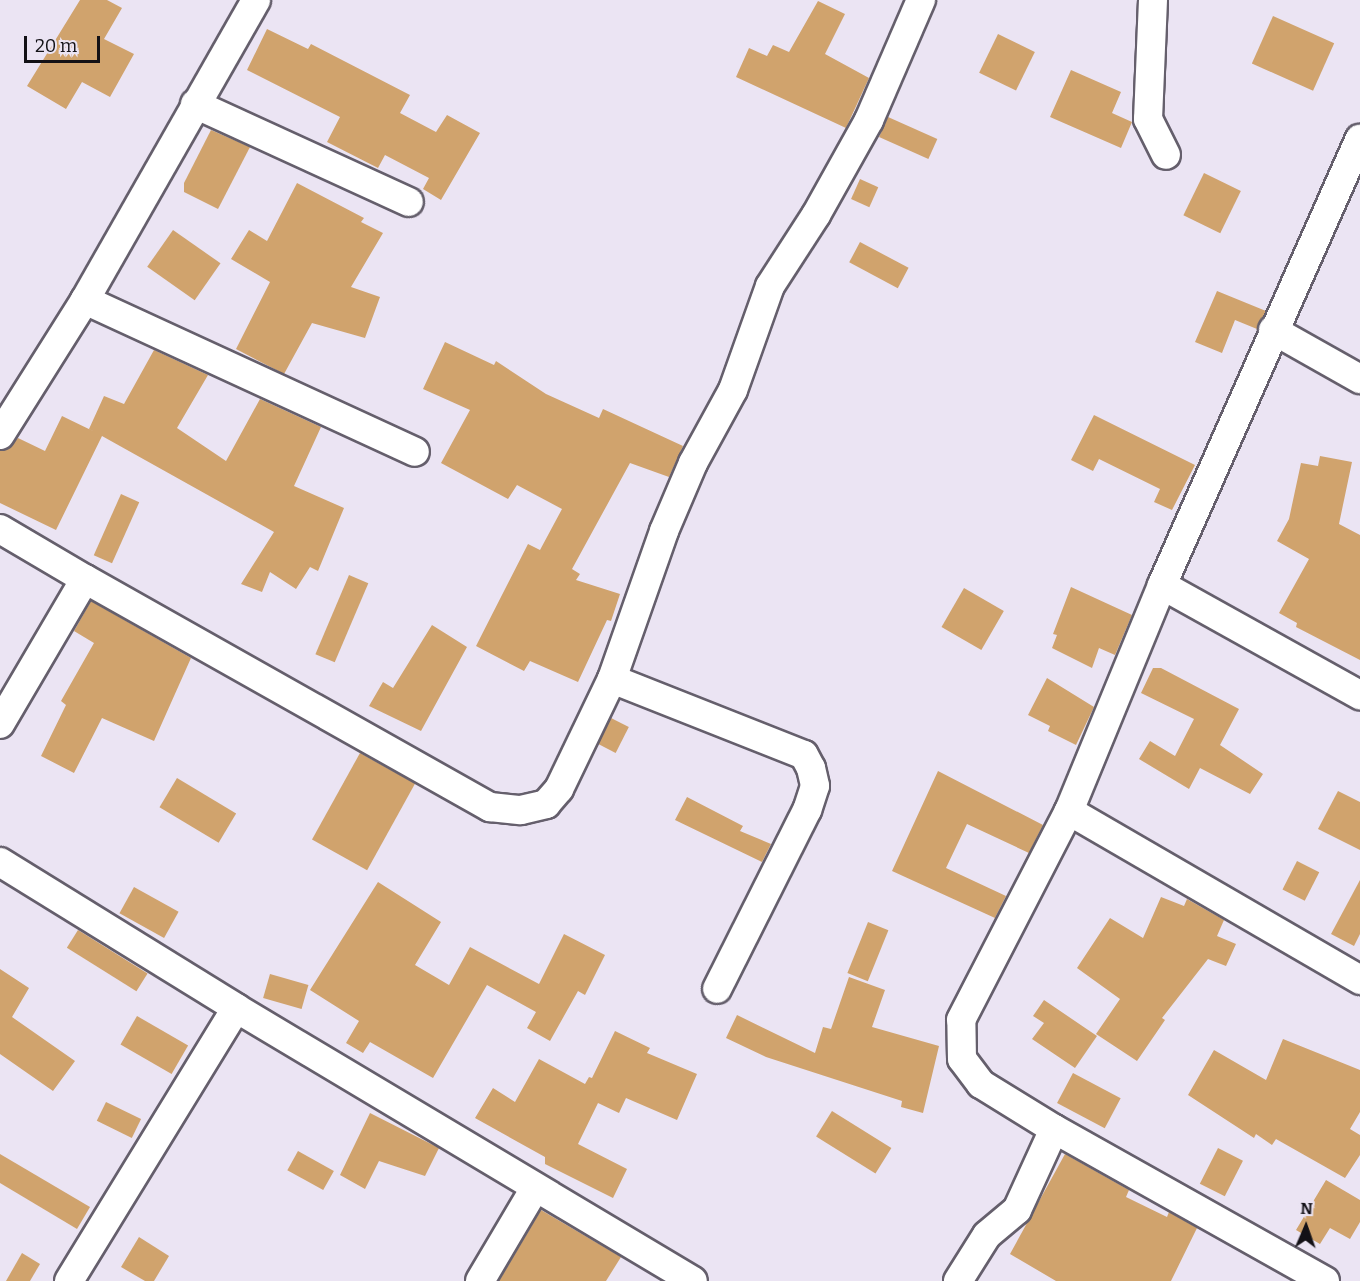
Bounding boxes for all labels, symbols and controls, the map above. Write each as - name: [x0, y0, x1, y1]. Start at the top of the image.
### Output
- scale bar: [27, 24, 104, 62]
- text: 20 m: [35, 35, 77, 57]
- north arrow: [1276, 1197, 1336, 1257]
- text: N: [1300, 1199, 1313, 1218]

